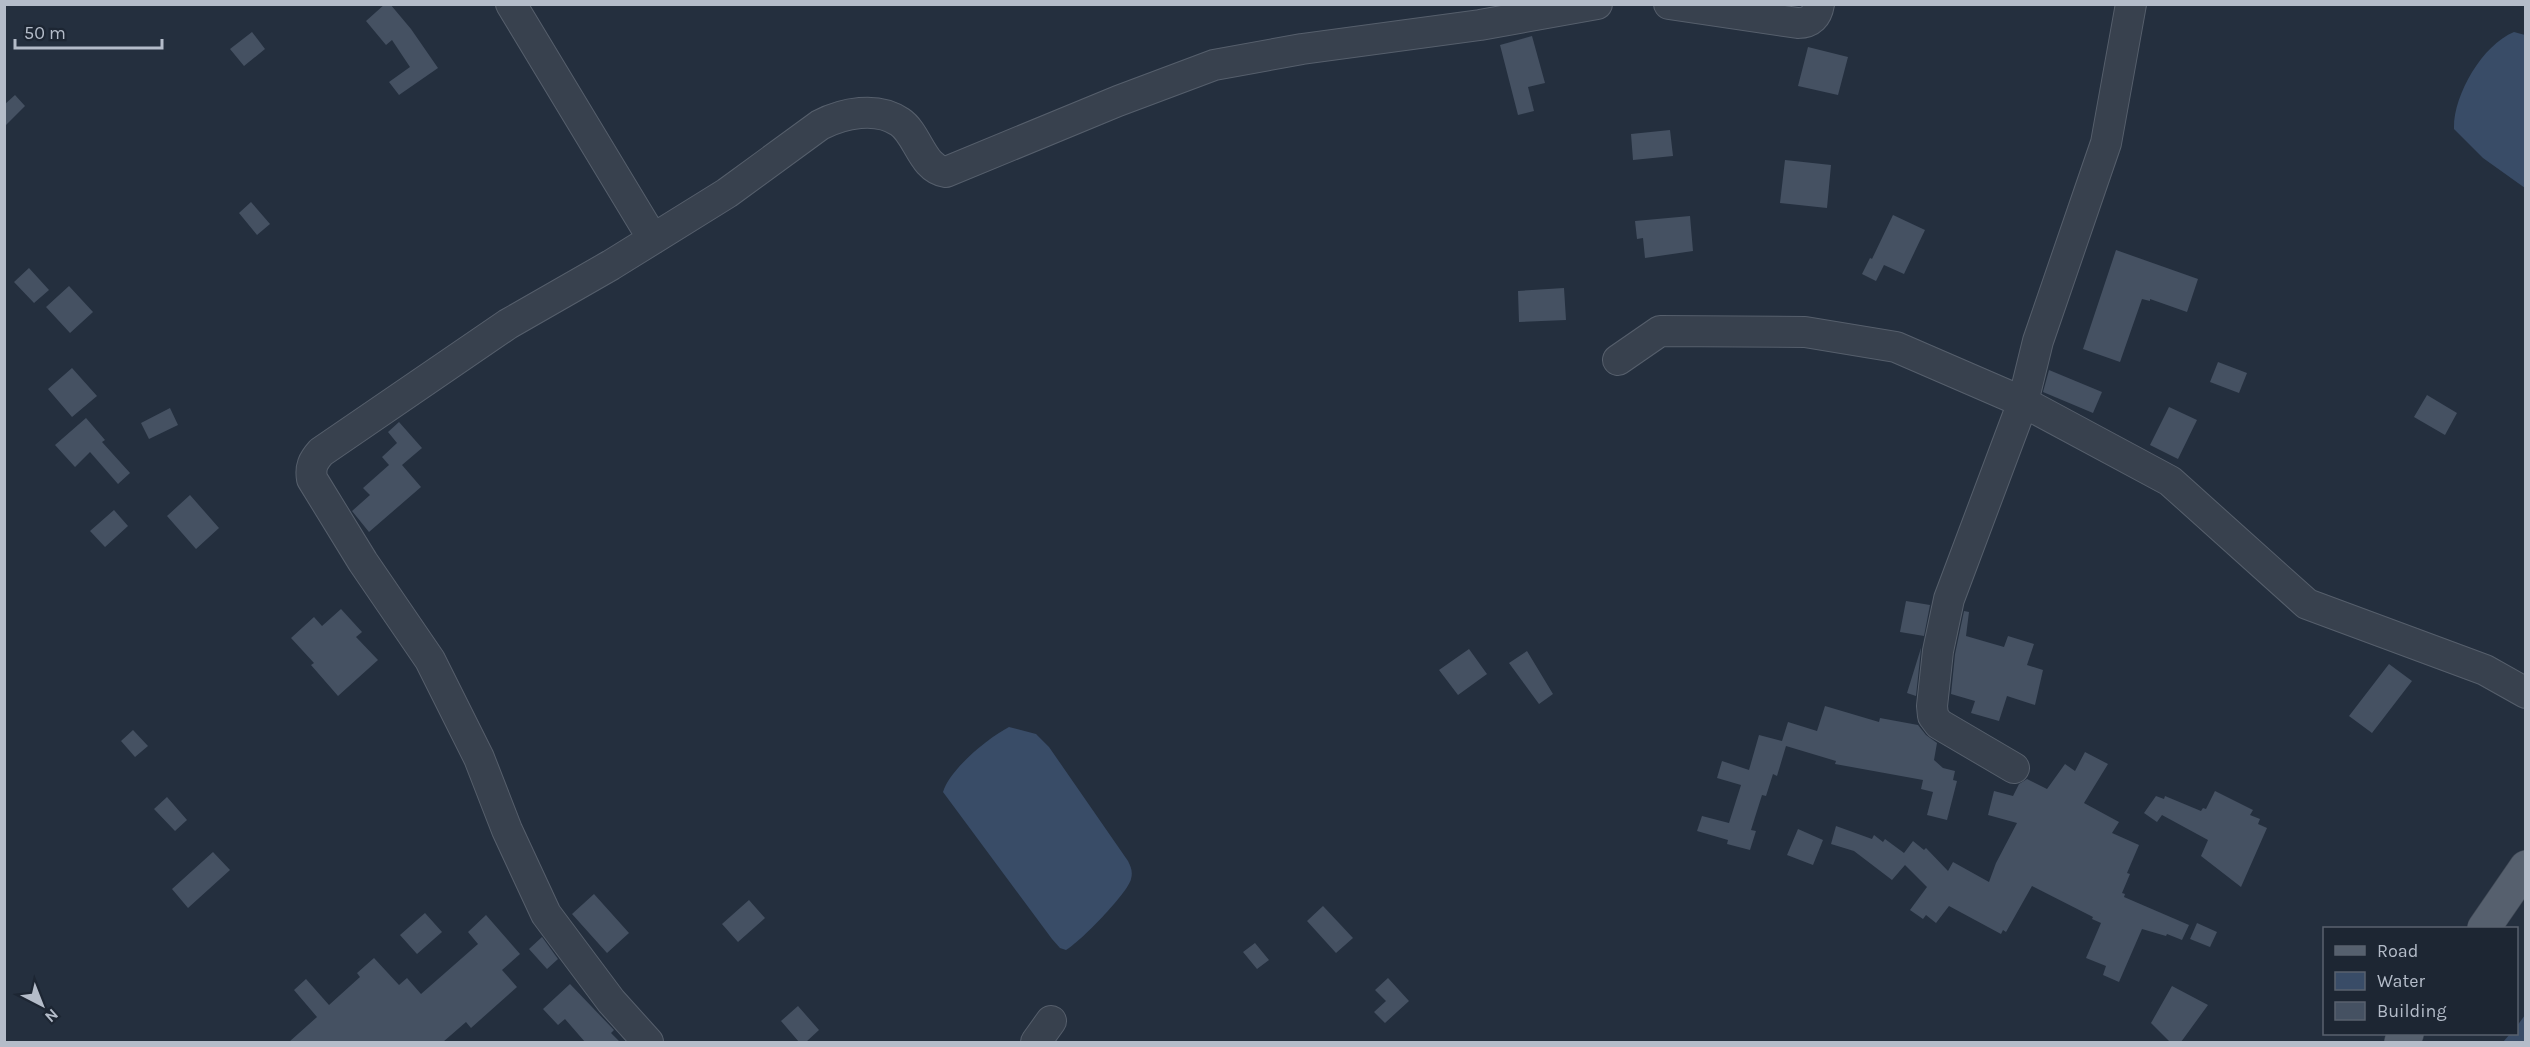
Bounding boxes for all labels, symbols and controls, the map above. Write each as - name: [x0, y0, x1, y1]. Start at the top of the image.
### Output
- scale bar: [15, 12, 162, 50]
- text: 50 m: [24, 22, 66, 44]
- legend: [2323, 927, 2518, 1035]
- text: Road: [2377, 940, 2418, 962]
- text: Water: [2377, 970, 2425, 992]
- north arrow: [12, 975, 72, 1035]
- text: Building: [2377, 1000, 2447, 1022]
- text: N: [41, 1005, 62, 1027]

